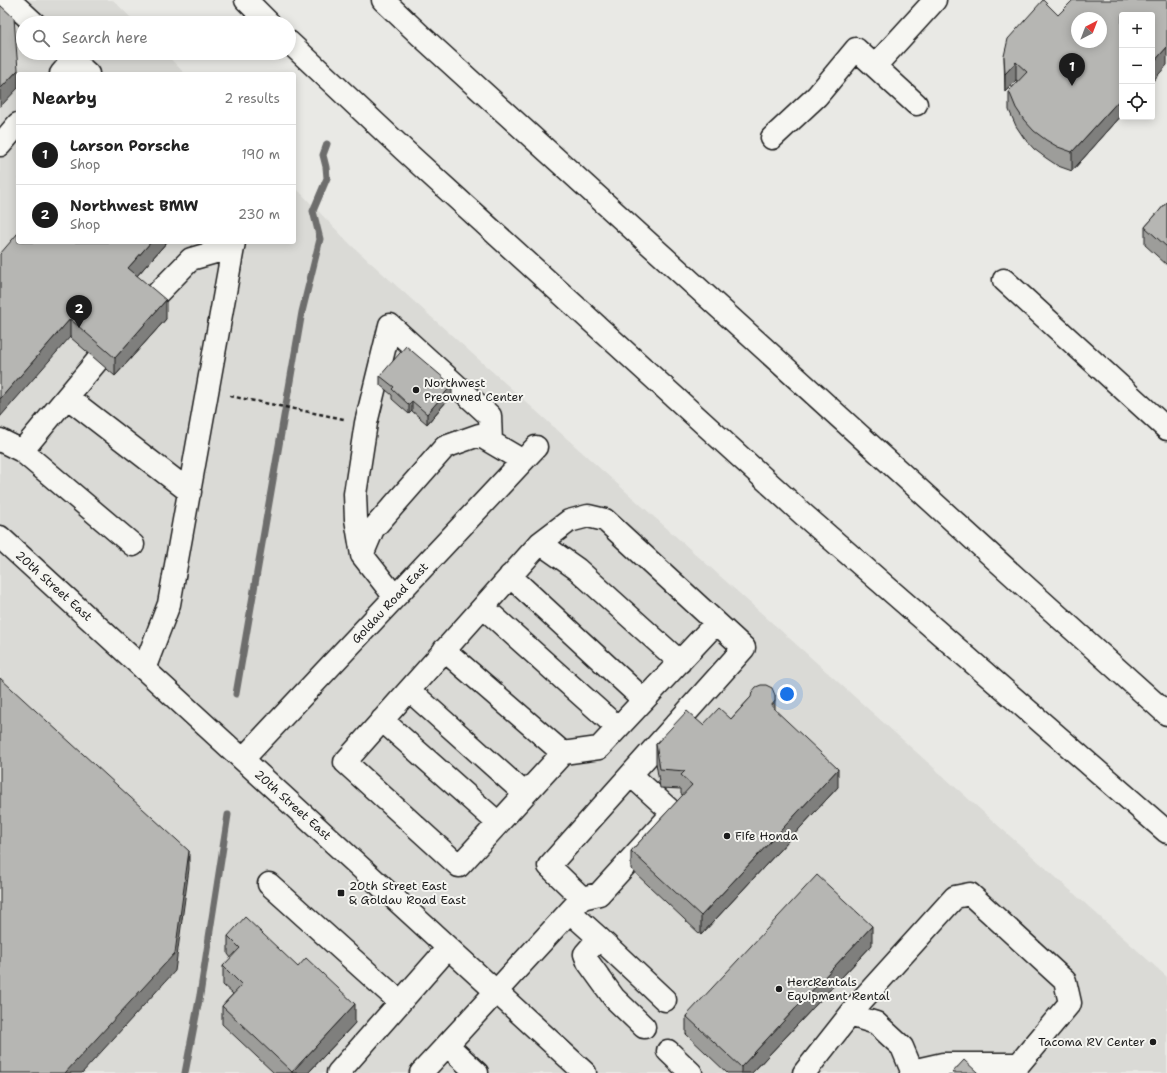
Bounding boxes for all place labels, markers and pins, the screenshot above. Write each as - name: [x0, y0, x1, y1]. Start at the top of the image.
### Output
- pin: 1: [1059, 53, 1085, 86]
- pin: 2: [66, 295, 92, 328]
- place label: Northwest Preowned Center: [424, 375, 524, 405]
- marker: Northwest Preowned Center: [411, 385, 421, 395]
- place label: Fife Honda: [735, 828, 798, 844]
- marker: Fife Honda: [722, 831, 732, 841]
- place label: 20th Street East & Goldau Road East: [349, 878, 466, 908]
- marker: 20th Street East & Goldau Road East: [336, 888, 346, 898]
- place label: HercRentals Equipment Rental: [787, 974, 890, 1004]
- marker: HercRentals Equipment Rental: [774, 984, 784, 994]
- place label: Tacoma RV Center: [1038, 1034, 1145, 1050]
- marker: Tacoma RV Center: [1148, 1037, 1158, 1047]

